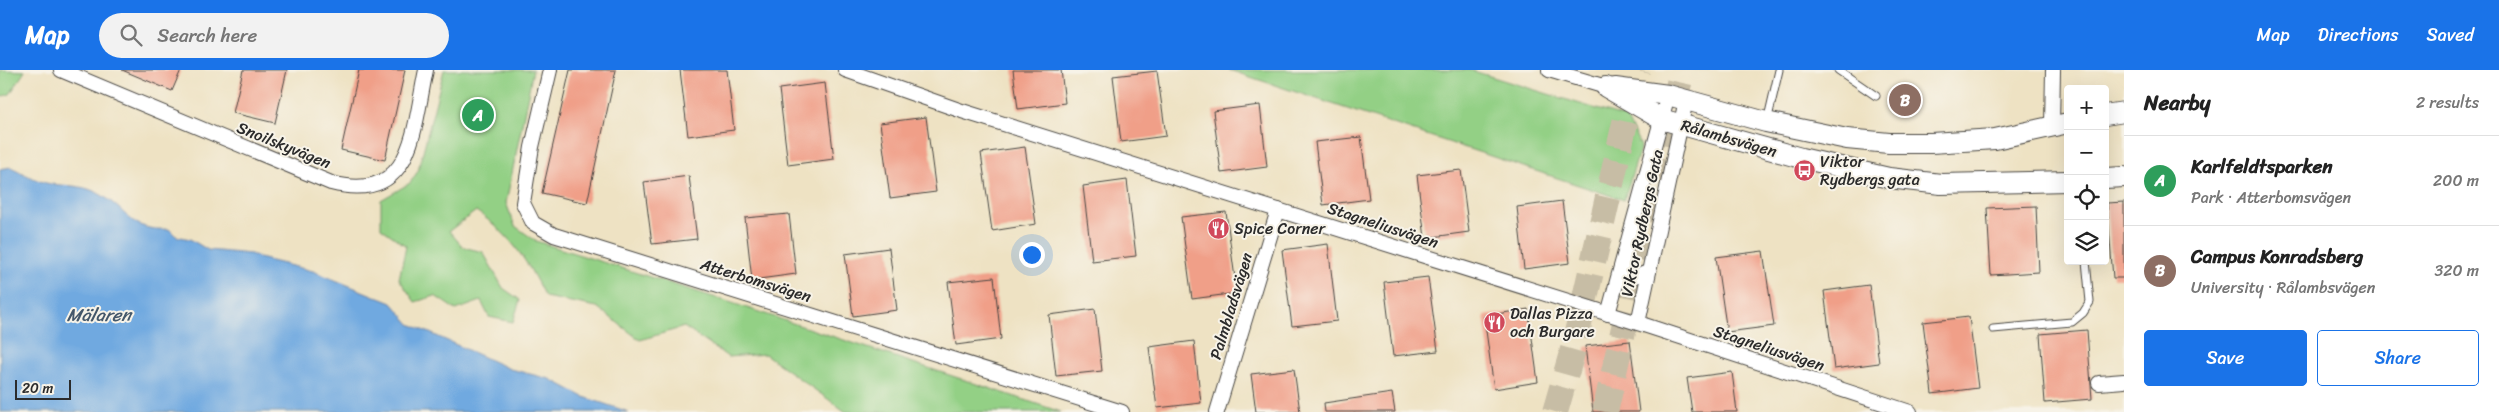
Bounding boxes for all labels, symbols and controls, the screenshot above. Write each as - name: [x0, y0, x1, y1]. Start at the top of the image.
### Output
- search box: [99, 13, 449, 58]
- text: Map: [25, 14, 69, 56]
- text: Search here: [157, 19, 257, 52]
- text: Map: [2257, 19, 2290, 51]
- text: Directions: [2318, 19, 2399, 51]
- text: Saved: [2427, 19, 2474, 51]
- icon: search: [117, 21, 145, 49]
- pin: B: [1889, 81, 1921, 119]
- text: Nearby: [2144, 84, 2210, 122]
- map controls: [2064, 85, 2109, 265]
- button: +: [2064, 85, 2109, 130]
- text: 2 results: [2416, 88, 2479, 117]
- pin: A: [462, 96, 494, 134]
- street label: Rålambsvägen: [1677, 110, 1781, 166]
- street label: Snoilskyvägen: [232, 113, 336, 177]
- button: −: [2064, 130, 2109, 175]
- street label: Viktor Rydbergs Gata: [1612, 147, 1672, 299]
- place label: Viktor Rydbergs gata: [1820, 147, 1920, 194]
- text: Karlfeldtsparken: [2191, 150, 2333, 183]
- bus stop icon: Viktor Rydbergs gata: [1792, 158, 1816, 182]
- text: A: [2155, 166, 2165, 195]
- text: 200 m: [2433, 166, 2479, 195]
- button: locate: [2064, 175, 2109, 220]
- text: Park · Atterbomsvägen: [2191, 183, 2351, 212]
- street label: Stagneliusvägen: [1324, 193, 1443, 257]
- place label: Spice Corner: [1234, 214, 1327, 243]
- restaurant icon: Spice Corner: [1206, 216, 1230, 240]
- button: layers: [2064, 220, 2109, 265]
- text: Campus Konradsberg: [2191, 240, 2363, 273]
- your location: [1019, 242, 1045, 268]
- street label: Atterbomsvägen: [696, 249, 815, 311]
- street label: Palmbladsvägen: [1201, 249, 1261, 363]
- text: B: [2155, 256, 2165, 285]
- text: 320 m: [2434, 256, 2479, 285]
- text: University · Rålambsvägen: [2191, 273, 2375, 302]
- water label: Mälaren: [67, 299, 133, 331]
- place label: Dallas Pizza och Burgare: [1510, 299, 1595, 346]
- restaurant icon: Dallas Pizza och Burgare: [1482, 310, 1506, 334]
- street label: Stagneliusvägen: [1710, 316, 1829, 380]
- button: Save: [2144, 330, 2307, 386]
- button: Share: [2317, 330, 2479, 386]
- text: 20 m: [22, 376, 53, 401]
- scale bar: [15, 377, 71, 400]

